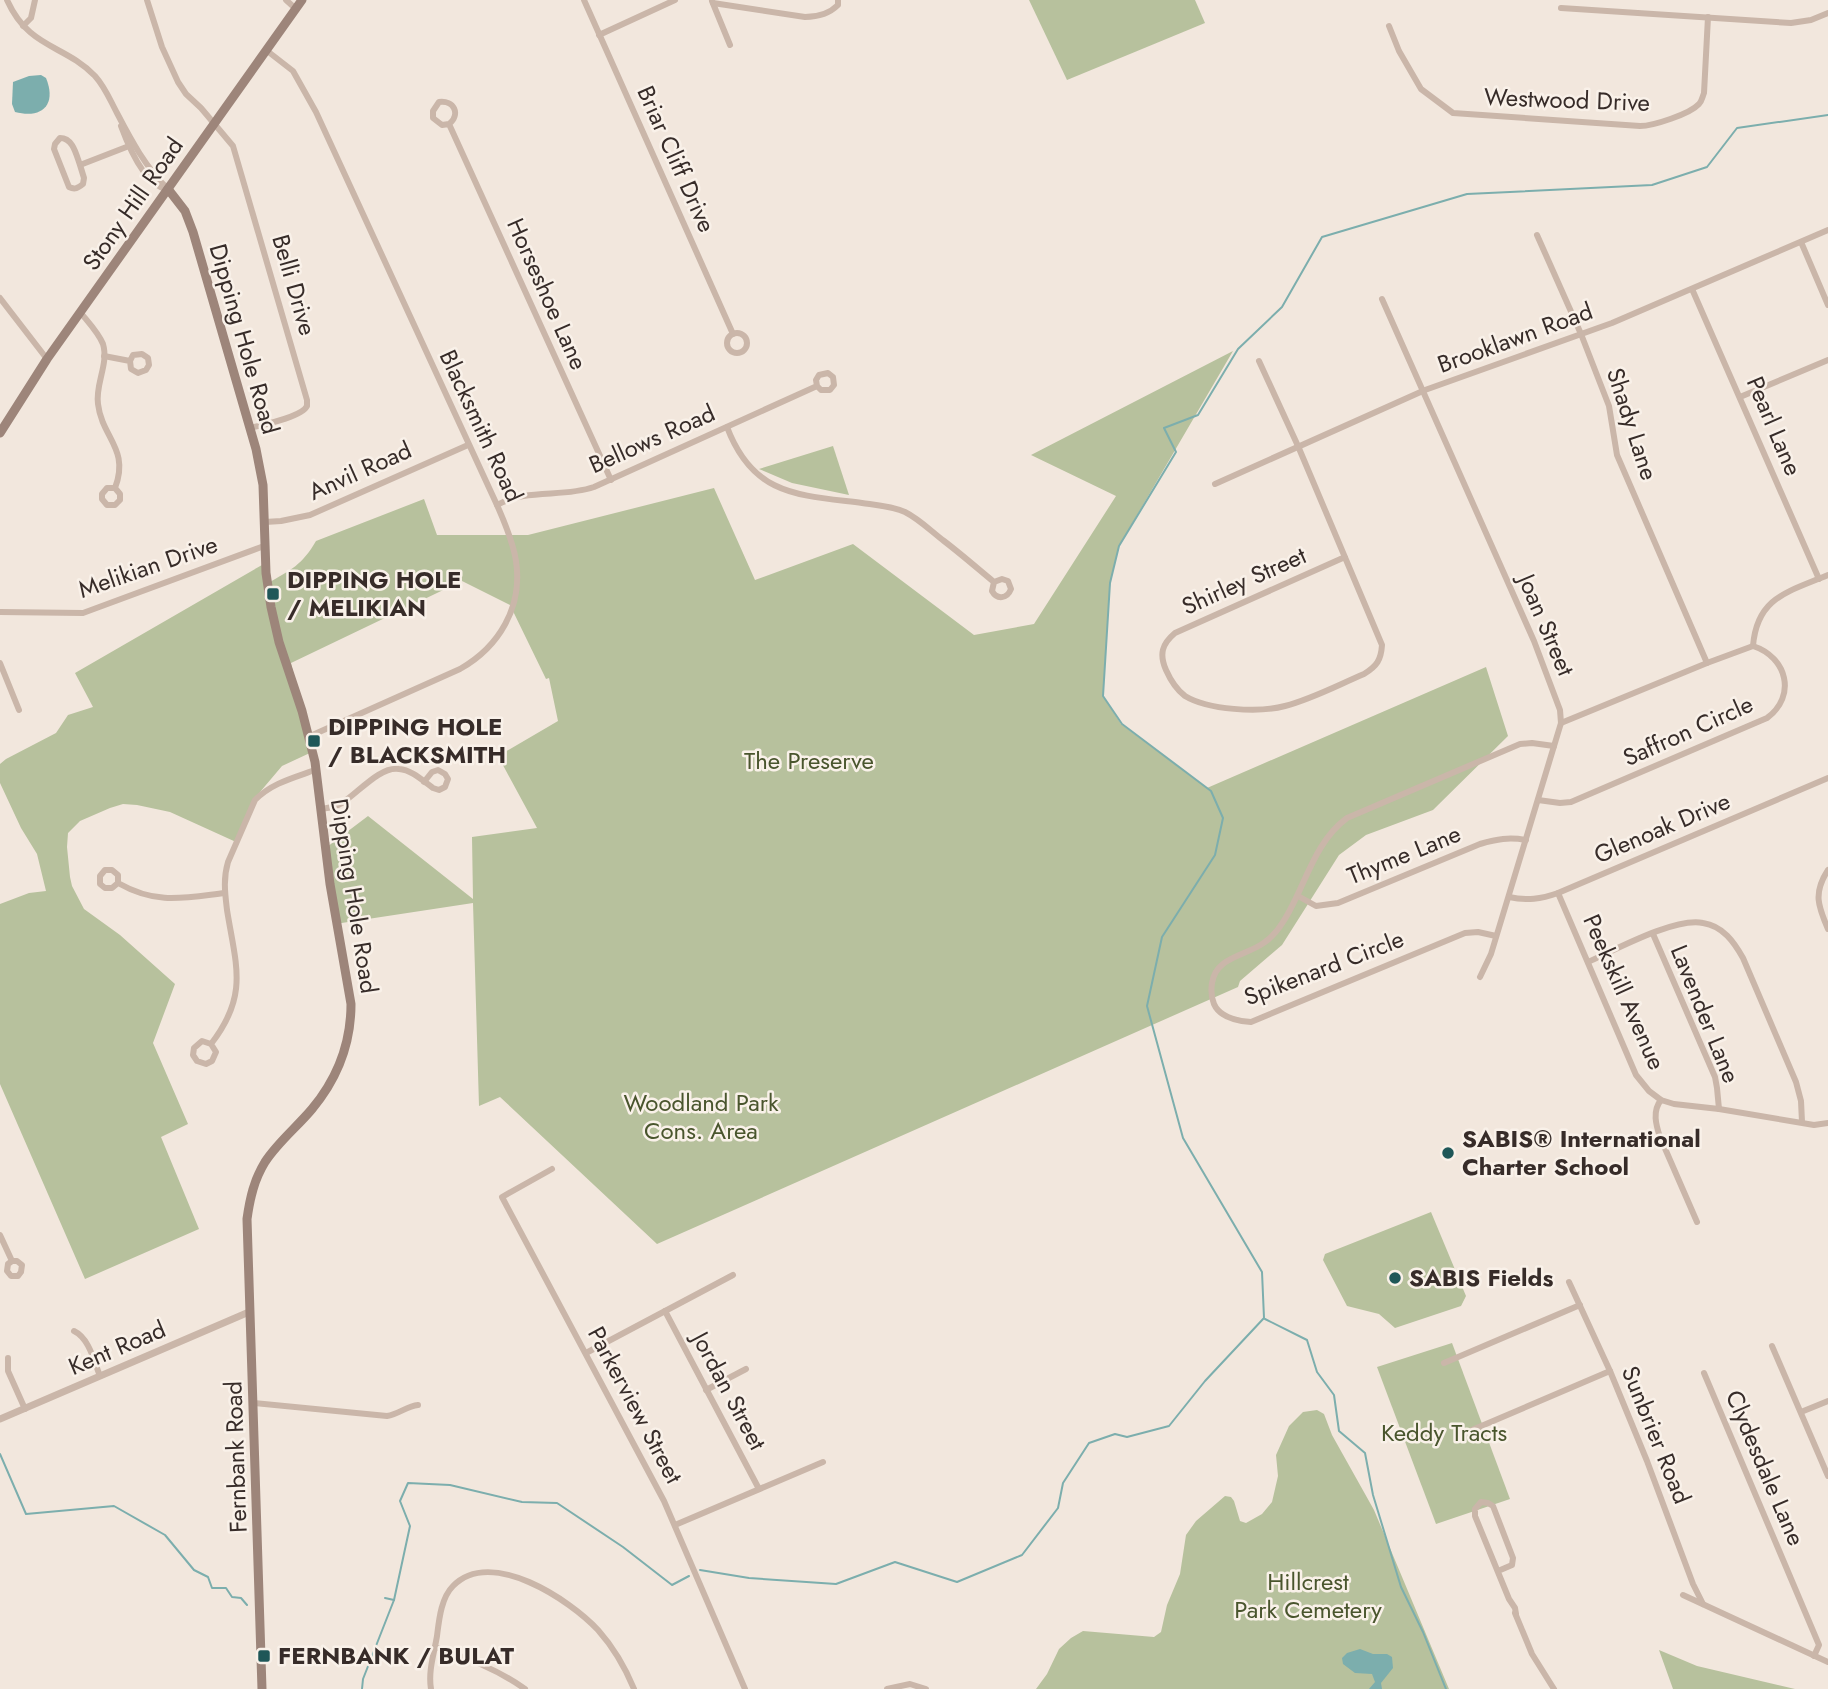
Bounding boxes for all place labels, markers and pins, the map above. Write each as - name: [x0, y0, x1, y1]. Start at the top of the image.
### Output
- place label: DIPPING HOLE / MELIKIAN: [287, 562, 461, 625]
- marker: DIPPING HOLE / MELIKIAN: [265, 586, 281, 602]
- place label: DIPPING HOLE / BLACKSMITH: [328, 709, 506, 772]
- marker: DIPPING HOLE / BLACKSMITH: [306, 733, 322, 749]
- place label: SABIS® International Charter School: [1462, 1121, 1701, 1184]
- marker: SABIS® International Charter School: [1440, 1145, 1456, 1161]
- place label: SABIS Fields: [1409, 1260, 1553, 1295]
- marker: SABIS Fields: [1387, 1270, 1403, 1286]
- place label: FERNBANK / BULAT: [278, 1638, 514, 1673]
- marker: FERNBANK / BULAT: [256, 1648, 272, 1664]

